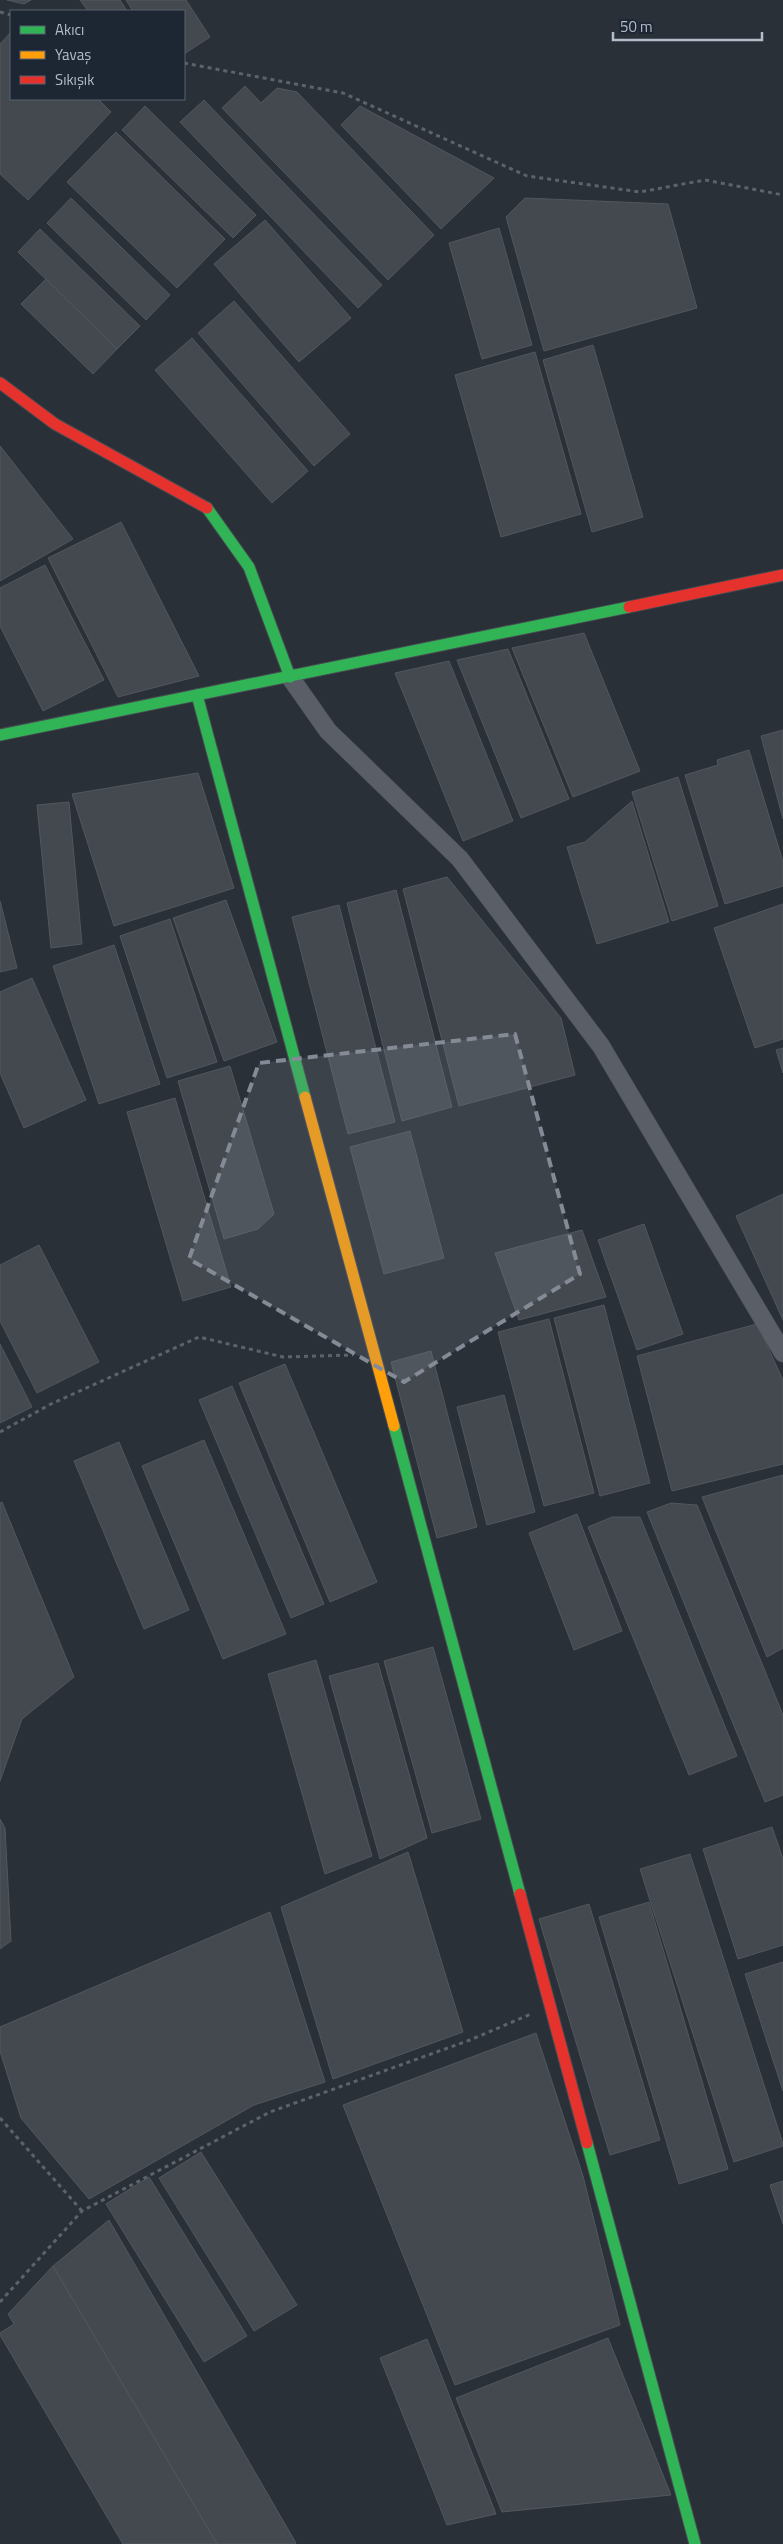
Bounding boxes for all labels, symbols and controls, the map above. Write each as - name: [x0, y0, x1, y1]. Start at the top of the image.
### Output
- legend: [10, 10, 185, 100]
- scale bar: [613, 10, 762, 42]
- text: 50 m: [620, 15, 653, 38]
- text: Akıcı: [55, 18, 84, 41]
- text: Yavaş: [55, 43, 91, 66]
- text: Sıkışık: [55, 68, 94, 91]

